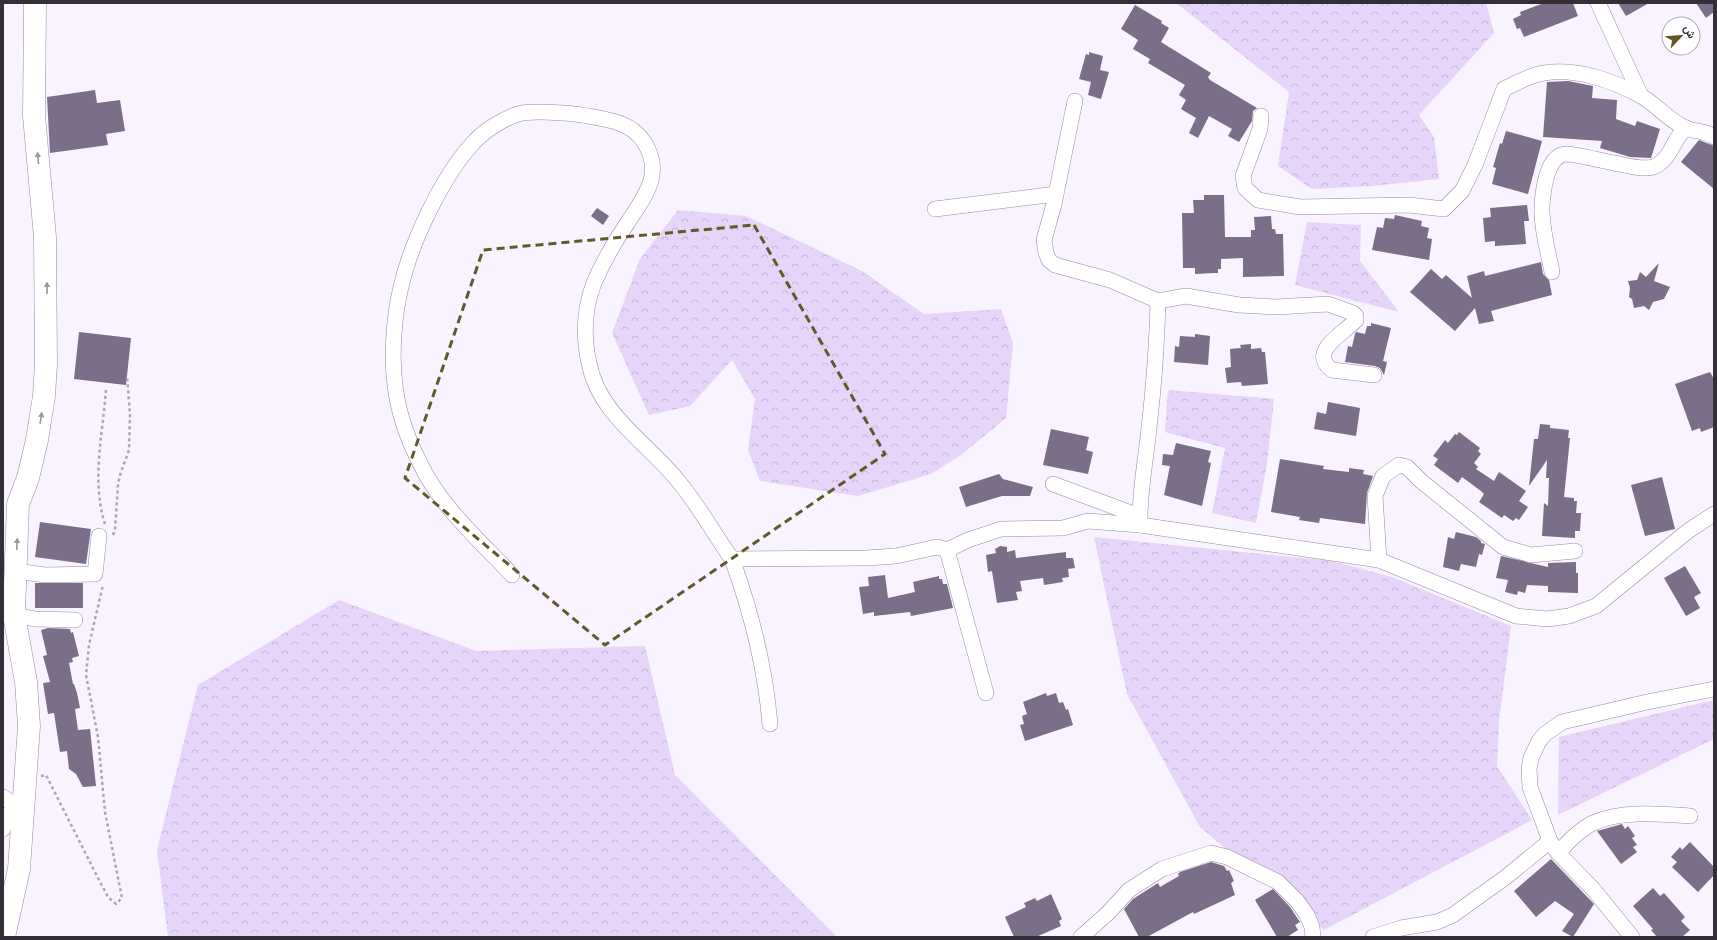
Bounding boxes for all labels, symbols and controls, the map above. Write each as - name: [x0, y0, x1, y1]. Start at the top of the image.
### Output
- north arrow: [1661, 16, 1701, 56]
- text: ش: [1681, 22, 1700, 41]
- one-way arrow: [34, 152, 41, 164]
- one-way arrow: [44, 281, 50, 294]
- one-way arrow: [38, 411, 44, 424]
- one-way arrow: [13, 538, 20, 550]

